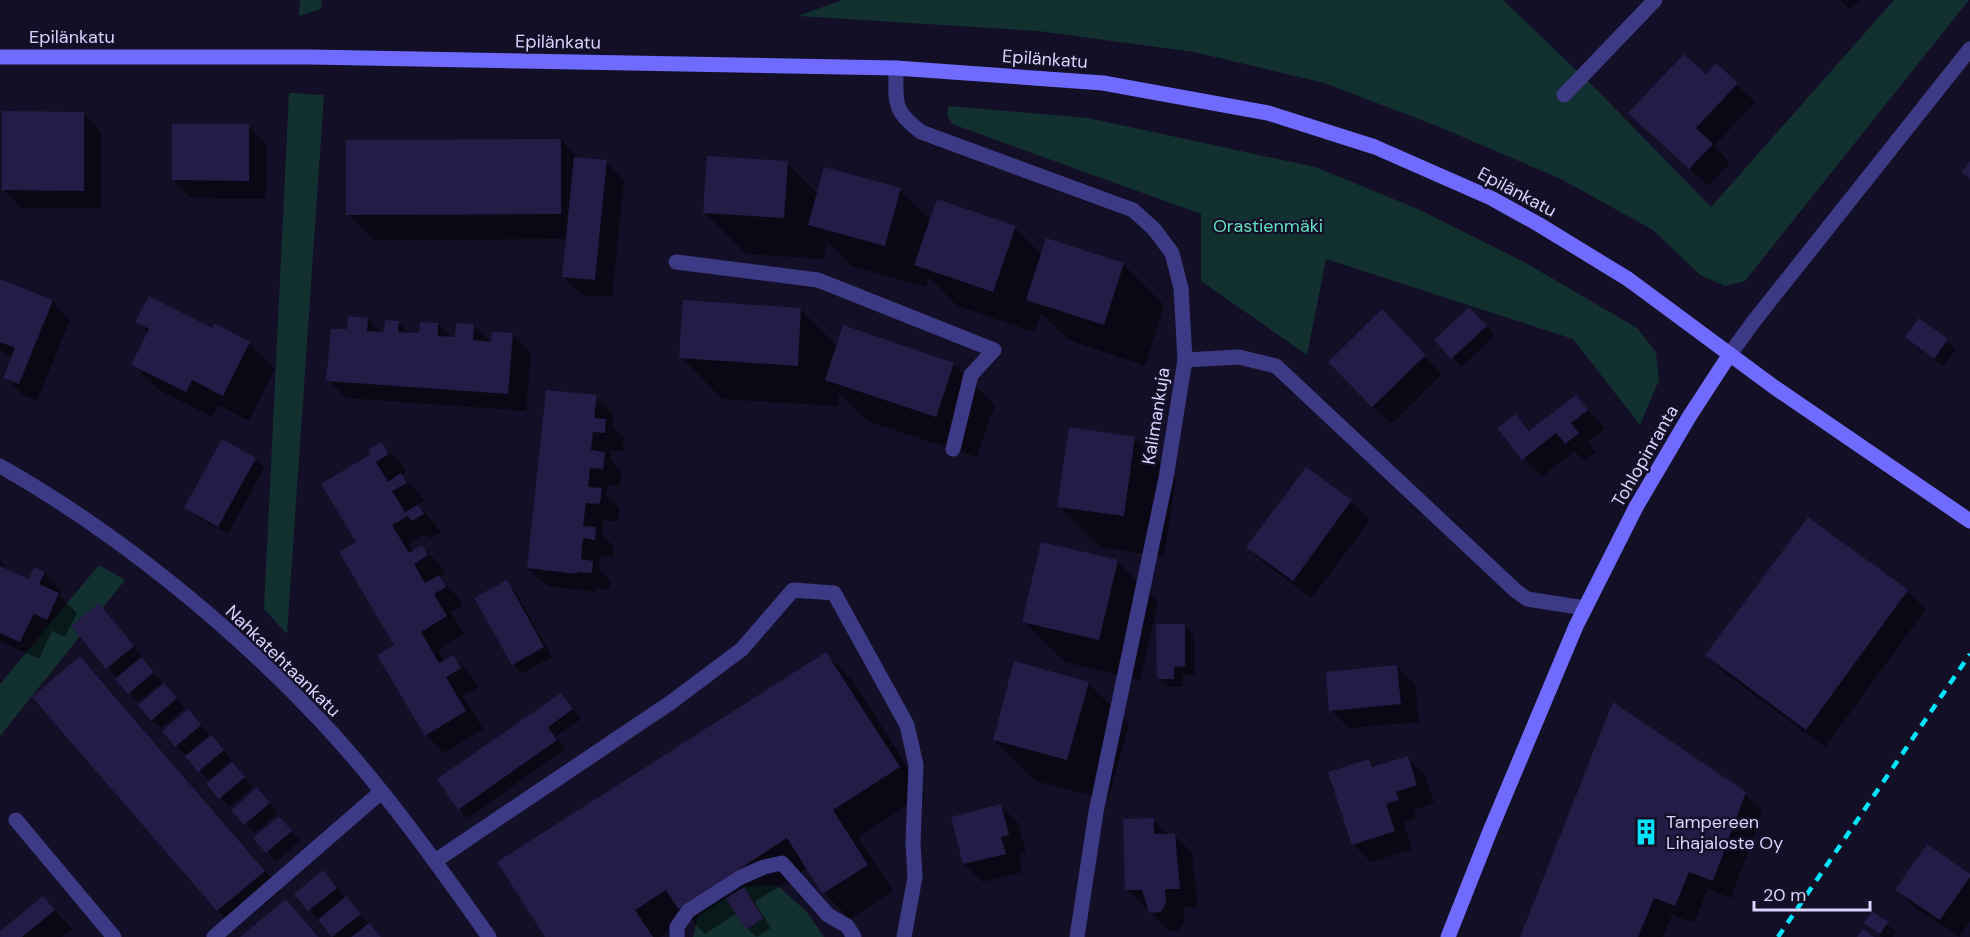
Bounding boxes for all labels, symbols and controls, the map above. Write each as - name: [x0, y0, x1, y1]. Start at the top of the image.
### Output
- street label: Epilänkatu: [29, 25, 115, 49]
- street label: Epilänkatu: [515, 29, 601, 55]
- street label: Epilänkatu: [1001, 44, 1089, 74]
- street label: Epilänkatu: [1473, 161, 1561, 223]
- park label: Orastienmäki: [1213, 214, 1323, 238]
- street label: Kalimankuja: [1136, 366, 1176, 466]
- street label: Tohlopinranta: [1606, 401, 1684, 511]
- street label: Nahkatehtaankatu: [220, 600, 346, 722]
- place label: Tampereen Lihajaloste Oy: [1666, 810, 1783, 855]
- building icon: Tampereen Lihajaloste Oy: [1631, 817, 1661, 847]
- scale bar: [1754, 874, 1870, 912]
- text: 20 m: [1763, 883, 1806, 907]

